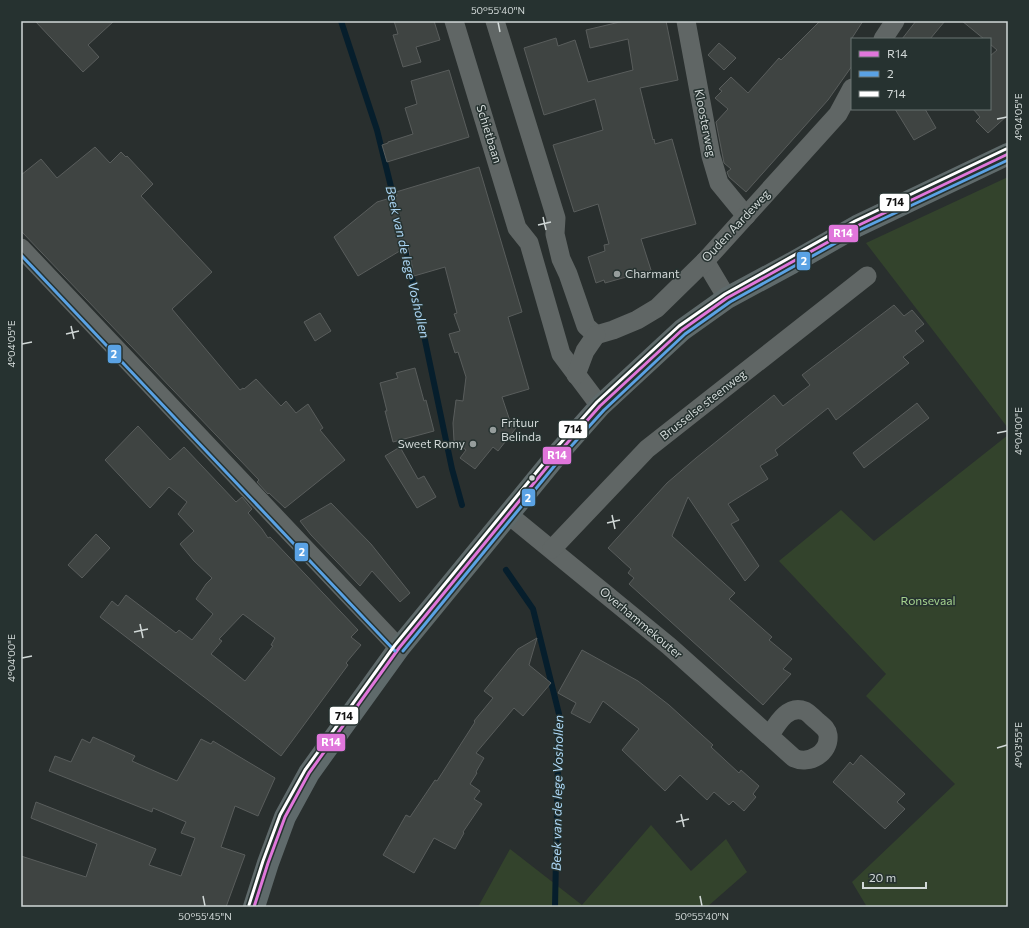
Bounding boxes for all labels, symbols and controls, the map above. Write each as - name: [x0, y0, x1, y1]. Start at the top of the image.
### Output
- text: 50°55'40"N: [471, 4, 525, 16]
- legend: [851, 38, 991, 110]
- text: R14: [887, 46, 907, 60]
- text: 2: [887, 66, 894, 80]
- text: 714: [887, 86, 906, 100]
- street label: Kloosterweg: [693, 88, 720, 158]
- text: 4°04'05"E: [1012, 93, 1024, 141]
- street label: Schietbaan: [474, 103, 506, 165]
- water label: Beek van de lege Voshollen: [383, 184, 433, 340]
- street label: Ouden Aardeweg: [698, 186, 773, 264]
- line badge: 714: [879, 193, 910, 212]
- text: 714: [886, 195, 904, 208]
- line badge: R14: [828, 224, 859, 243]
- text: R14: [833, 226, 853, 239]
- line badge: 2: [796, 251, 811, 271]
- text: 2: [801, 254, 807, 267]
- place label: Charmant: [625, 266, 680, 280]
- marker: Charmant: [612, 269, 622, 279]
- text: 4°04'05"E: [5, 320, 17, 368]
- line badge: 2: [107, 344, 122, 364]
- text: 2: [111, 347, 117, 360]
- street label: Brusselse steenweg: [657, 366, 749, 442]
- text: 4°04'00"E: [1012, 407, 1024, 455]
- place label: Frituur Belinda: [501, 415, 541, 443]
- line badge: 714: [558, 420, 588, 439]
- text: 714: [564, 422, 582, 435]
- marker: Frituur Belinda: [488, 425, 498, 435]
- place label: Sweet Romy: [398, 436, 465, 450]
- marker: Sweet Romy: [468, 439, 478, 449]
- line badge: R14: [542, 446, 572, 465]
- text: R14: [547, 448, 567, 461]
- unlabelled marker: [527, 473, 537, 483]
- line badge: 2: [521, 488, 536, 507]
- text: 2: [525, 491, 531, 504]
- line badge: 2: [294, 542, 309, 562]
- text: 2: [299, 545, 305, 558]
- street label: Overhammekouter: [598, 584, 686, 661]
- park label: Ronsevaal: [901, 593, 955, 607]
- text: 4°04'00"E: [5, 634, 17, 682]
- line badge: 714: [329, 706, 359, 725]
- text: 714: [335, 709, 353, 722]
- water label: Beek van de lege Voshollen: [548, 715, 566, 871]
- text: 4°03'55"E: [1012, 722, 1024, 768]
- line badge: R14: [316, 733, 346, 752]
- text: R14: [321, 735, 341, 748]
- scale bar: [863, 864, 926, 890]
- text: 20 m: [869, 870, 896, 884]
- text: 50°55'45"N: [178, 910, 232, 922]
- text: 50°55'40"N: [675, 910, 729, 922]

